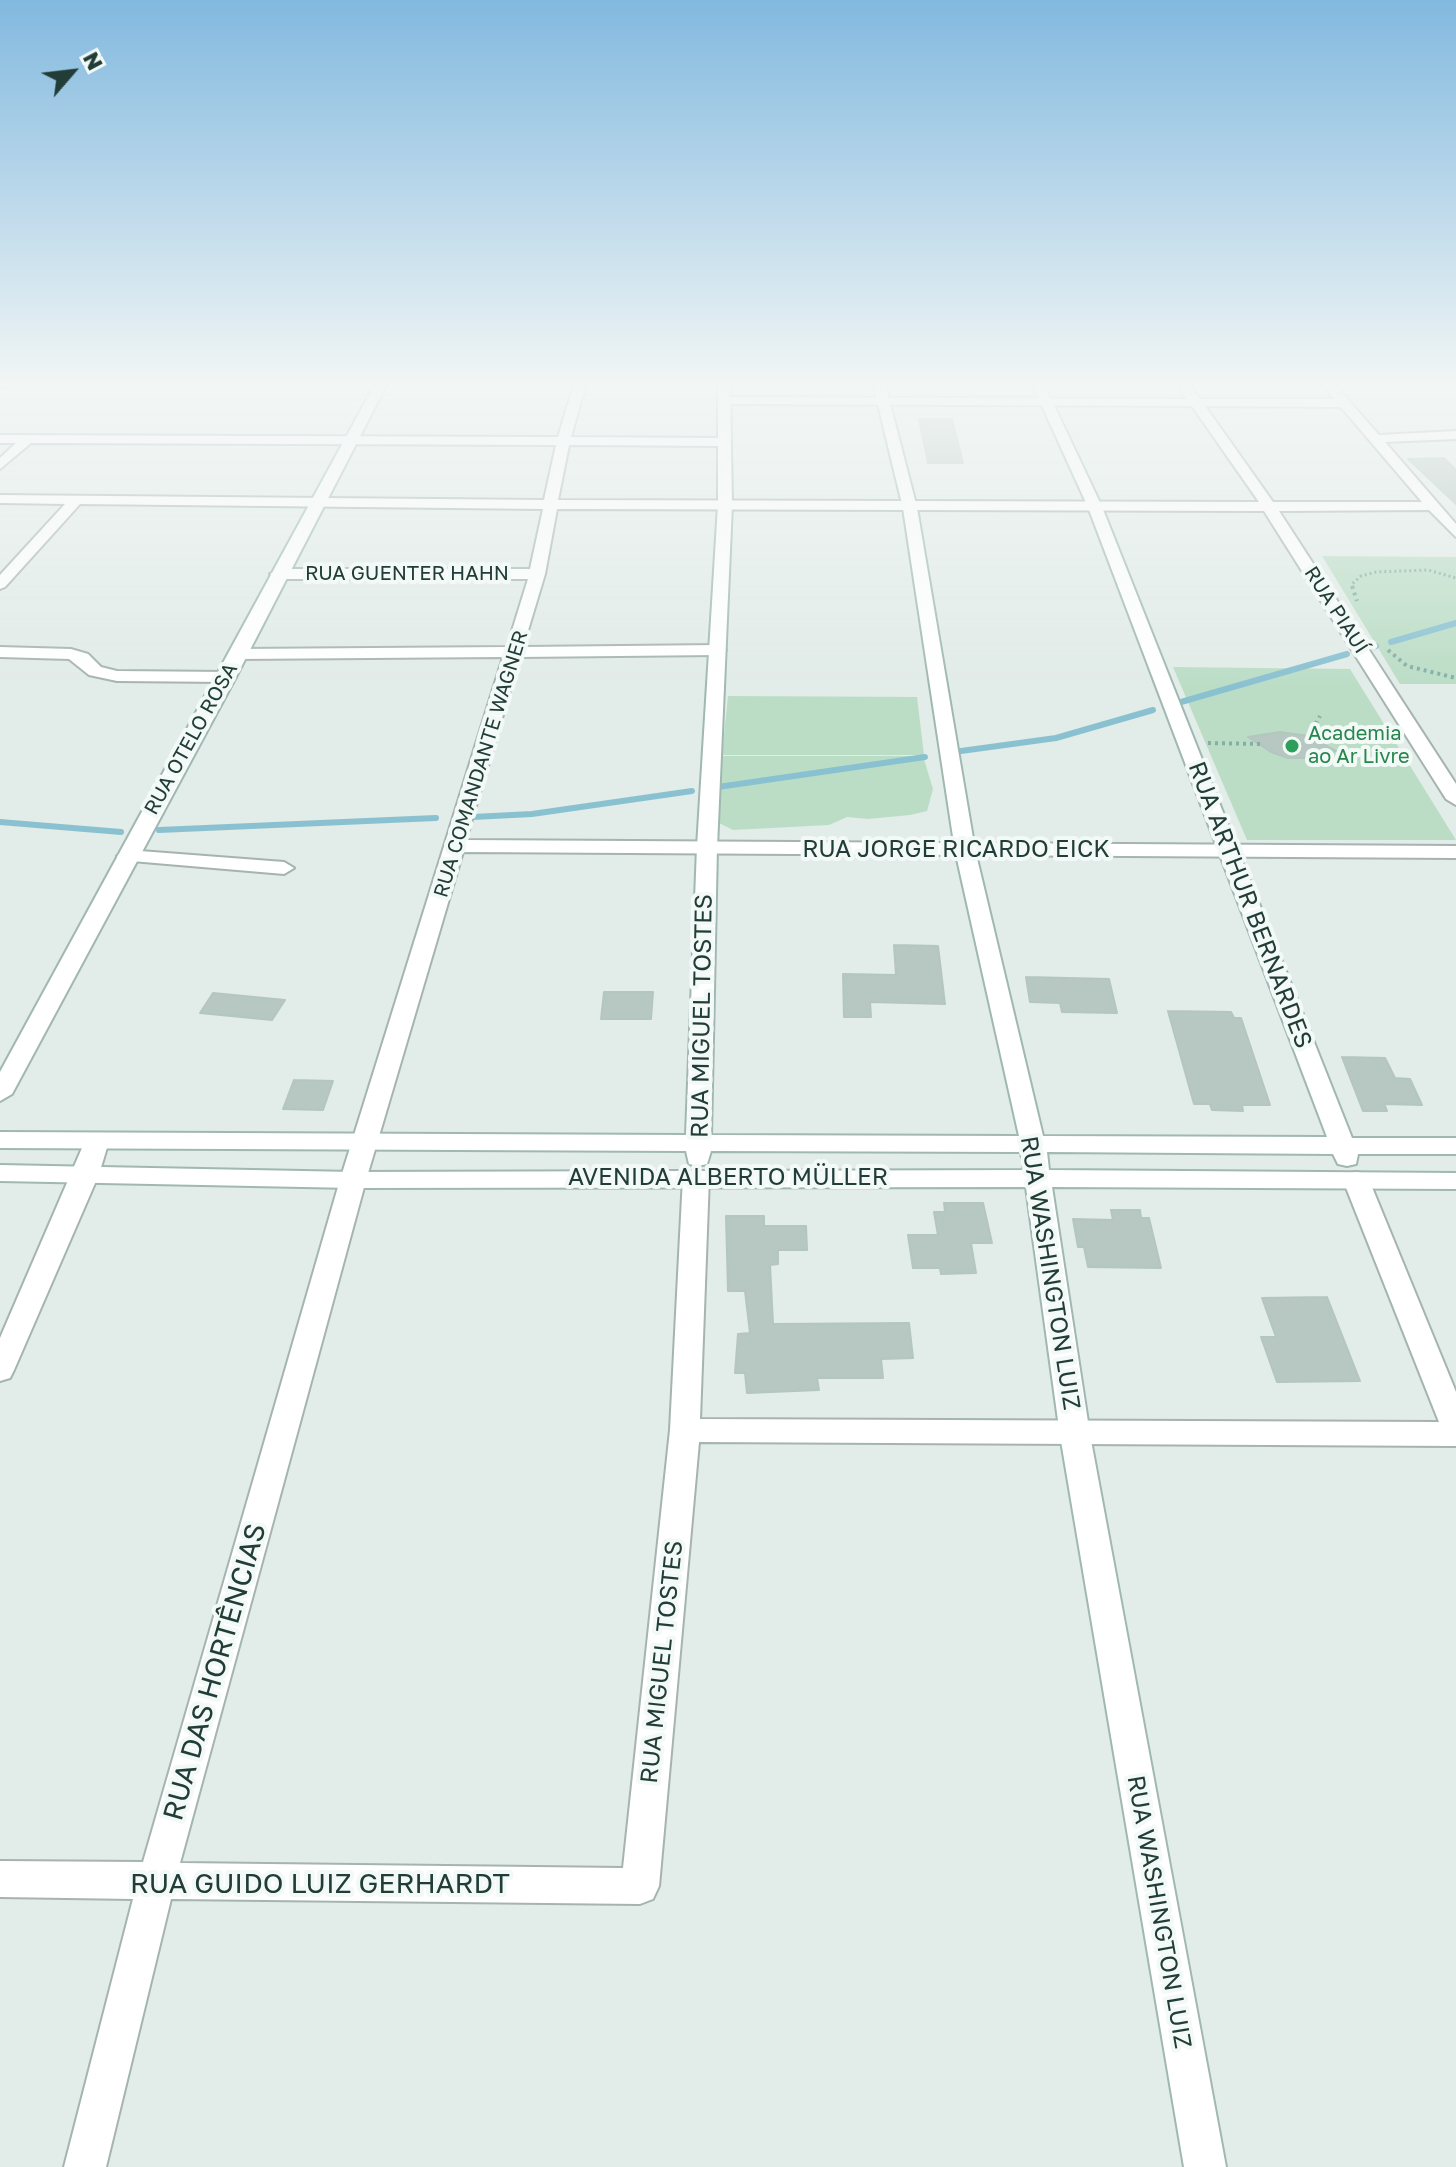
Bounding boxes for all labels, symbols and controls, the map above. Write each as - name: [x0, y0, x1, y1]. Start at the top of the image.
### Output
- north arrow: [32, 32, 112, 112]
- text: N: [78, 47, 109, 74]
- street label: RUA GUENTER HAHN: [305, 562, 509, 586]
- street label: RUA PIAUÍ: [1299, 562, 1373, 658]
- street label: RUA COMANDANTE WAGNER: [429, 628, 533, 900]
- street label: RUA OTELO ROSA: [139, 659, 243, 819]
- place label: Academia ao Ar Livre: [1308, 722, 1410, 769]
- marker: Academia ao Ar Livre: [1283, 737, 1301, 755]
- street label: RUA ARTHUR BERNARDES: [1182, 758, 1318, 1052]
- street label: RUA JORGE RICARDO EICK: [802, 835, 1110, 863]
- street label: RUA MIGUEL TOSTES: [685, 894, 719, 1138]
- street label: RUA WASHINGTON LUIZ: [1014, 1134, 1086, 1412]
- street label: AVENIDA ALBERTO MÜLLER: [568, 1163, 888, 1191]
- street label: RUA DAS HORTÊNCIAS: [157, 1520, 273, 1824]
- street label: RUA MIGUEL TOSTES: [635, 1539, 689, 1785]
- street label: RUA WASHINGTON LUIZ: [1121, 1773, 1197, 2051]
- street label: RUA GUIDO LUIZ GERHARDT: [130, 1867, 510, 1901]

